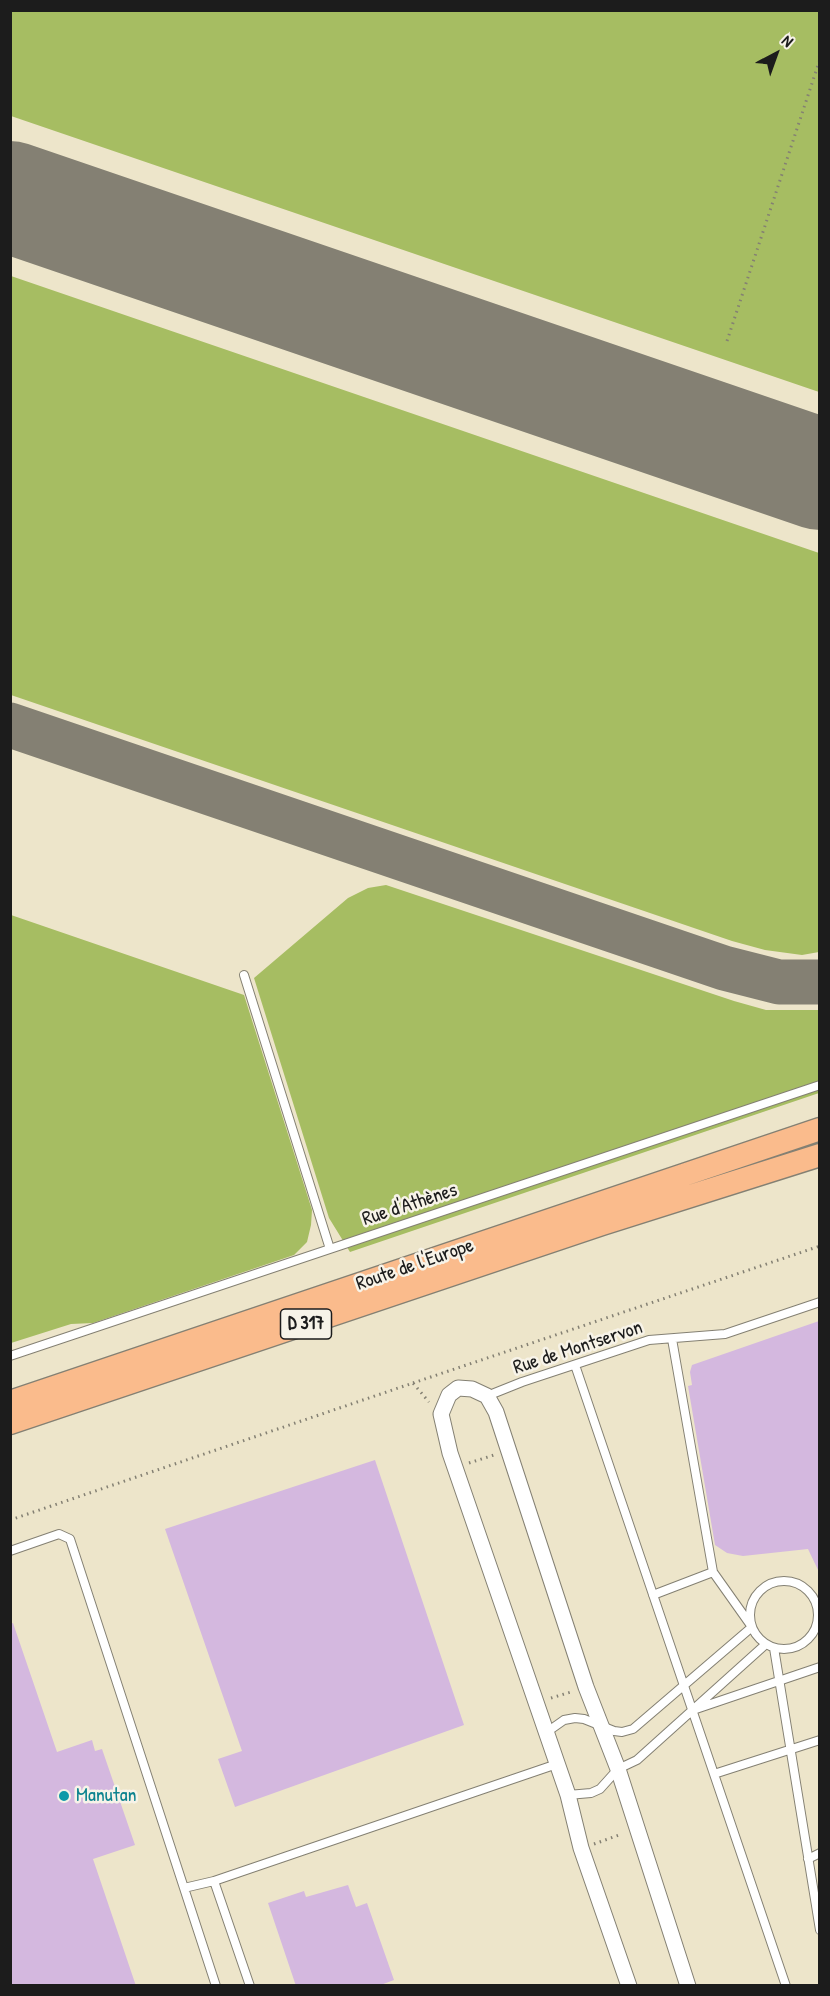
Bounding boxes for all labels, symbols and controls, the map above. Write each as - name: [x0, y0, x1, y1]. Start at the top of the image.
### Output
- north arrow: [746, 24, 806, 84]
- text: N: [777, 29, 798, 52]
- street label: Rue d'Athènes: [359, 1178, 461, 1232]
- street label: Route de l'Europe: [353, 1234, 477, 1296]
- road number: D 317: [280, 1309, 332, 1339]
- street label: Rue de Montservon: [510, 1316, 646, 1380]
- place label: Manutan: [76, 1784, 137, 1808]
- marker: Manutan: [57, 1789, 71, 1803]

